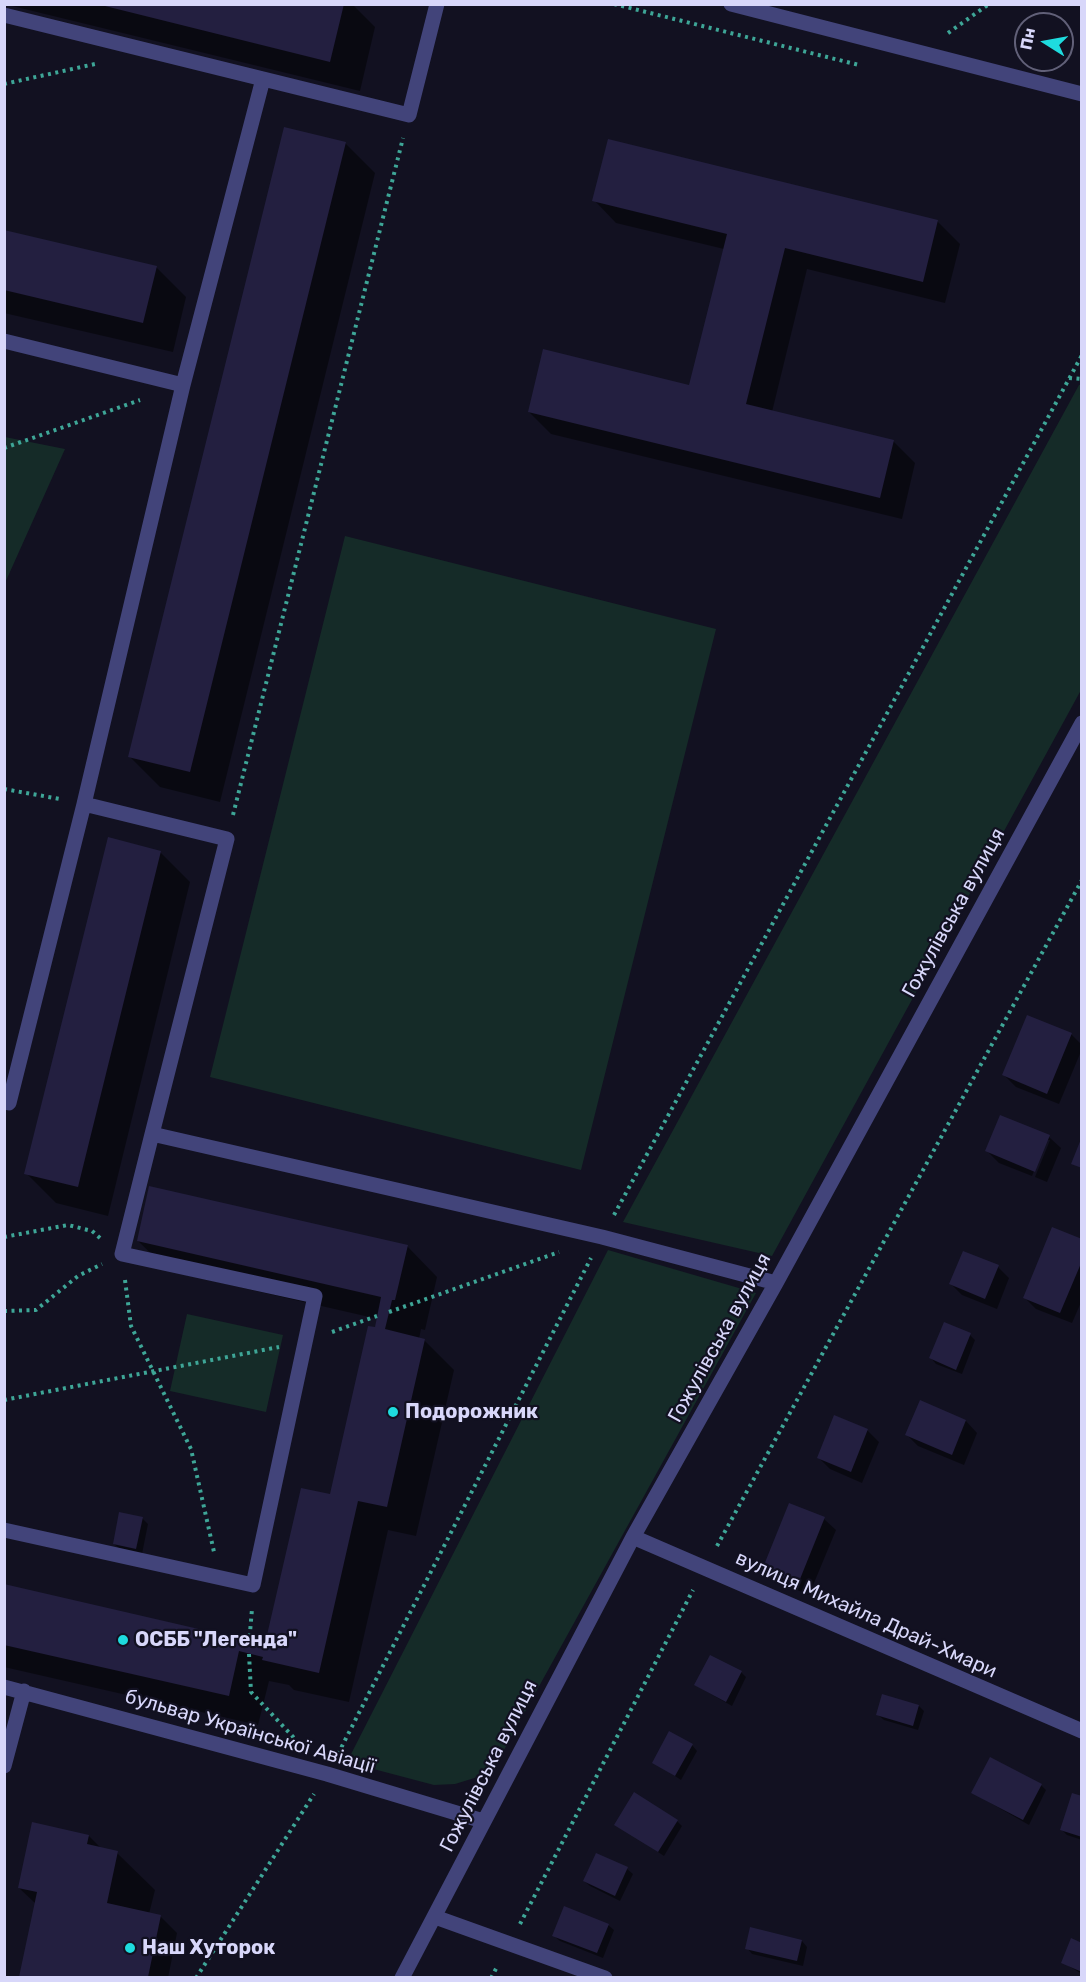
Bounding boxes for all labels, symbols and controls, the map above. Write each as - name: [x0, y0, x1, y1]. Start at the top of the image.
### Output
- north arrow: [1014, 12, 1074, 72]
- text: Пн: [1016, 26, 1039, 52]
- street label: Гожулівська вулиця: [898, 824, 1010, 1002]
- street label: Гожулівська вулиця: [664, 1249, 776, 1427]
- place label: Подорожник: [405, 1400, 538, 1424]
- marker: Подорожник: [386, 1405, 400, 1419]
- street label: вулиця Михайла Драй-Хмари: [732, 1546, 1000, 1684]
- place label: ОСББ "Легенда": [135, 1628, 297, 1652]
- marker: ОСББ "Легенда": [116, 1633, 130, 1647]
- street label: Гожулівська вулиця: [435, 1676, 543, 1856]
- street label: бульвар Української Авіації: [122, 1685, 378, 1779]
- place label: Наш Хуторок: [142, 1936, 275, 1960]
- marker: Наш Хуторок: [123, 1941, 137, 1955]

